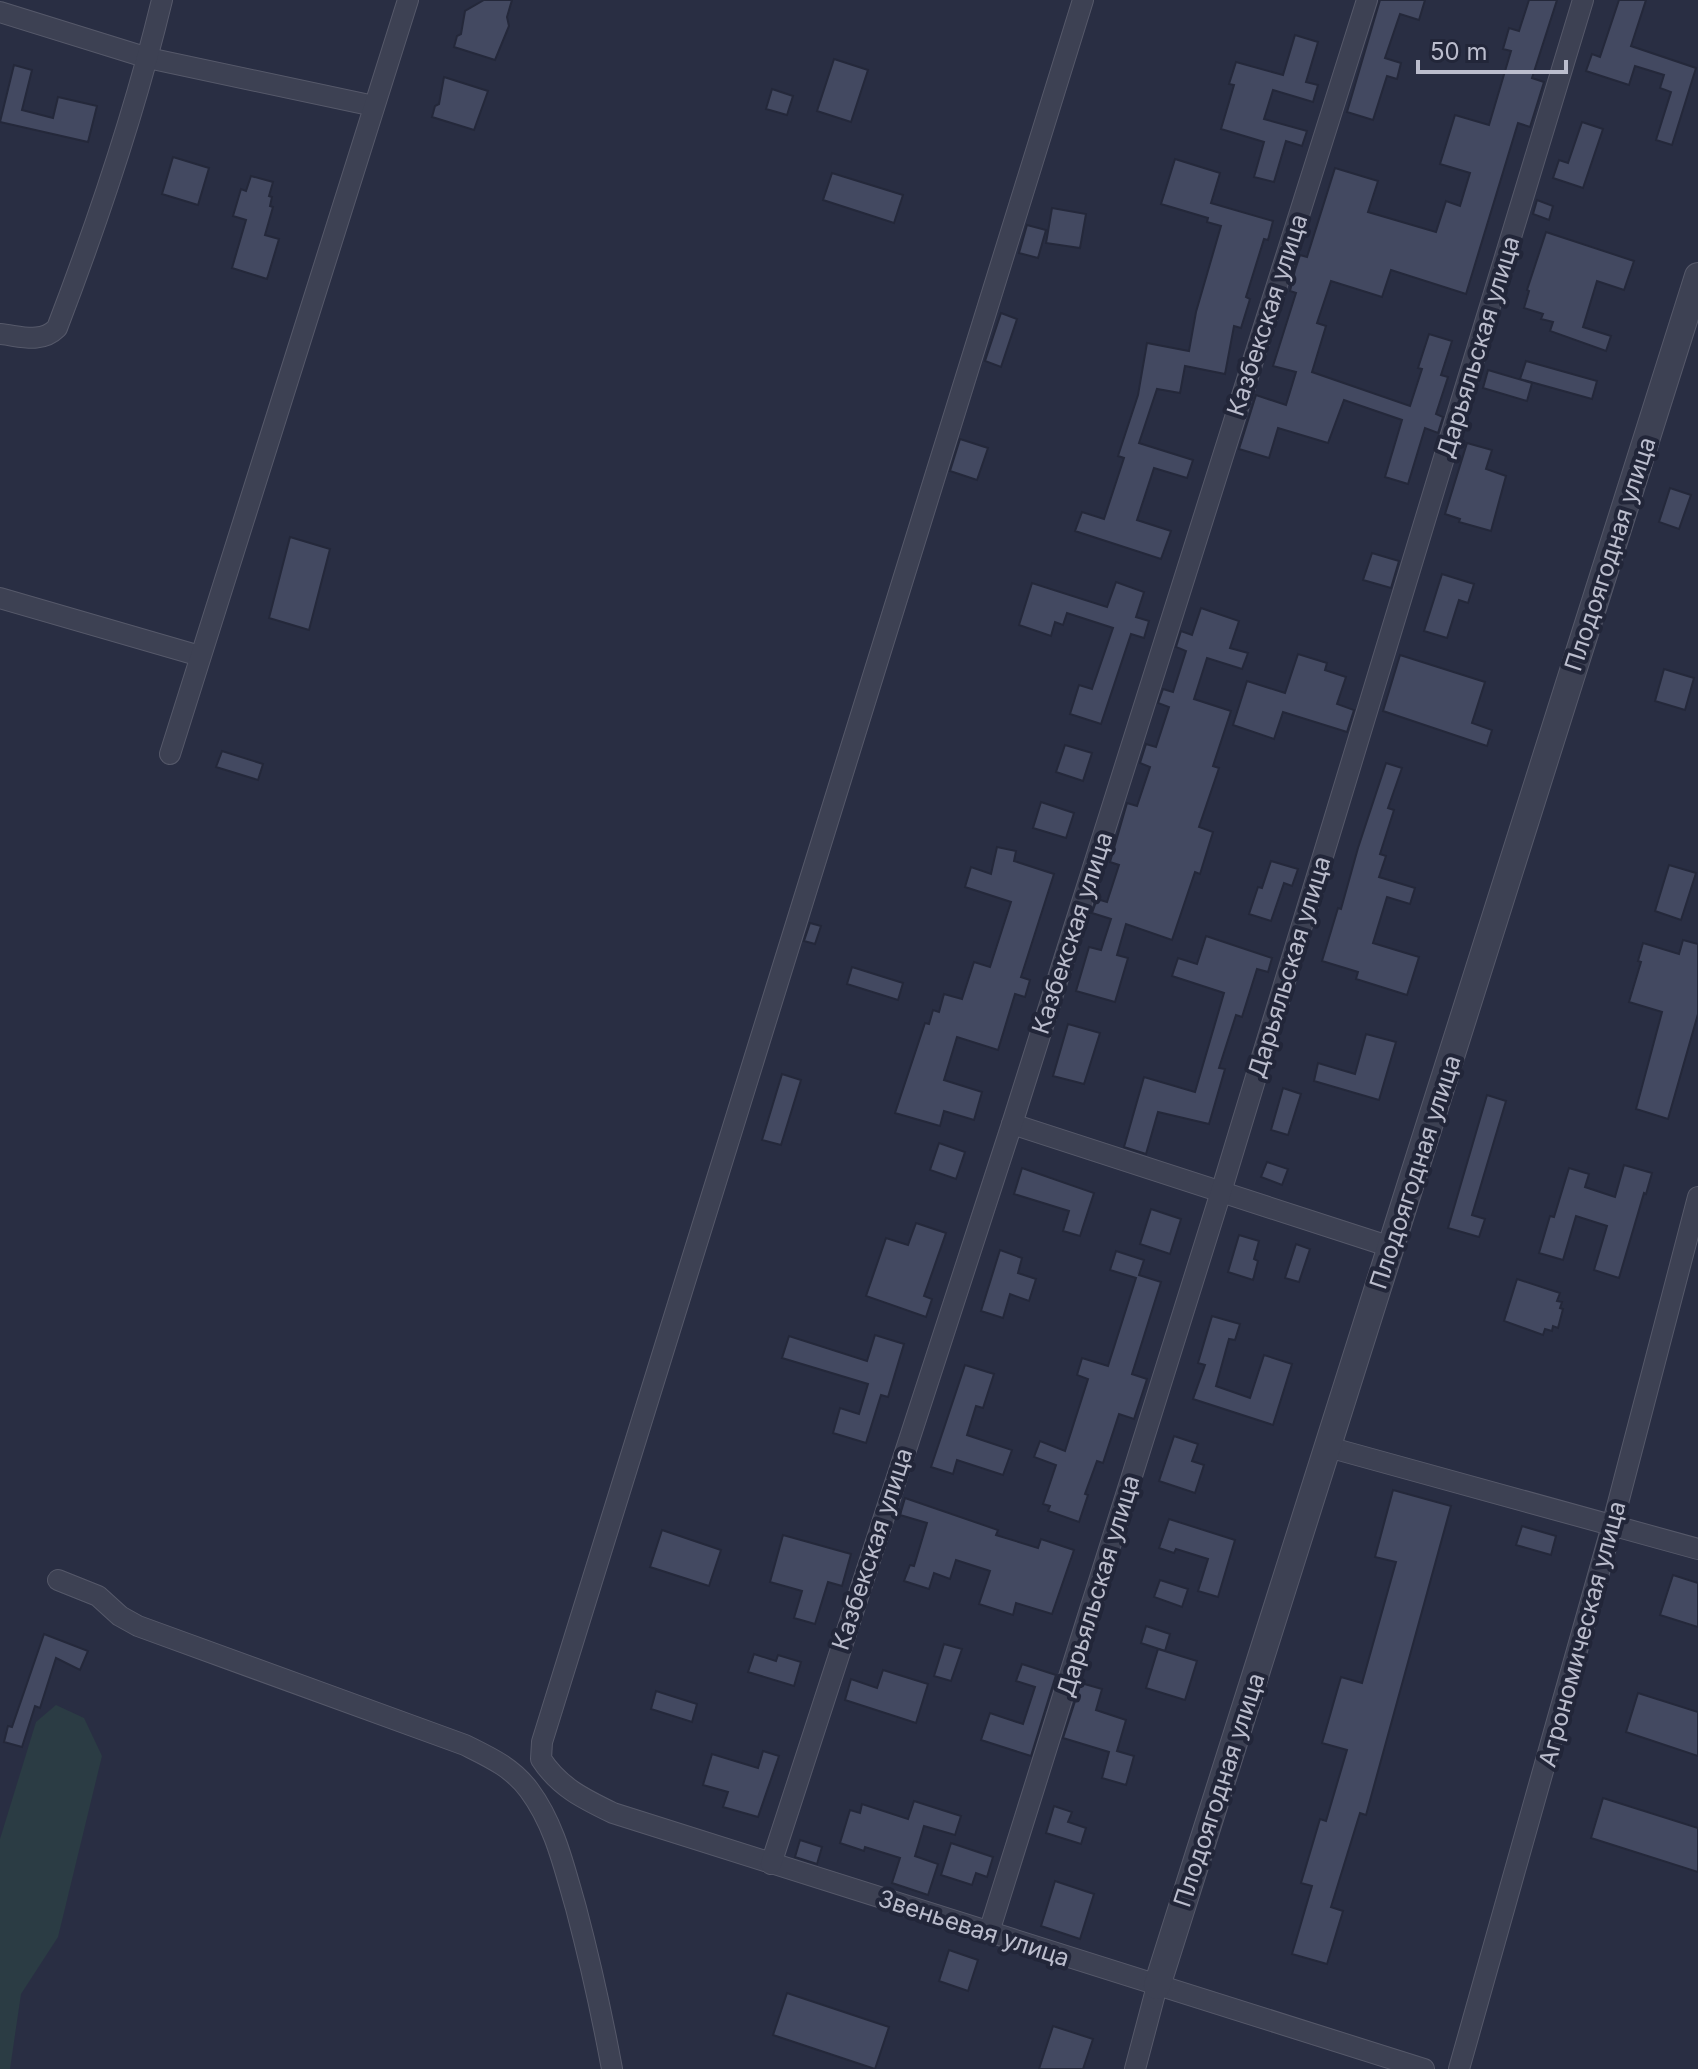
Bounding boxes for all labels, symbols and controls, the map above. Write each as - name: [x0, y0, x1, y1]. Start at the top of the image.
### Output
- scale bar: [1418, 24, 1566, 74]
- text: 50 m: [1430, 37, 1488, 66]
- street label: Казбекская улица: [1221, 210, 1313, 420]
- street label: Дарьяльская улица: [1430, 233, 1526, 461]
- street label: Плодоягодная улица: [1558, 433, 1662, 675]
- street label: Казбекская улица: [1026, 828, 1118, 1038]
- street label: Дарьяльская улица: [1241, 853, 1337, 1081]
- street label: Плодоягодная улица: [1363, 1051, 1467, 1293]
- street label: Казбекская улица: [826, 1444, 918, 1654]
- street label: Дарьяльская улица: [1050, 1472, 1146, 1700]
- street label: Агрономическая улица: [1533, 1498, 1631, 1770]
- street label: Плодоягодная улица: [1167, 1669, 1271, 1911]
- street label: Звеньевая улица: [875, 1883, 1073, 1973]

